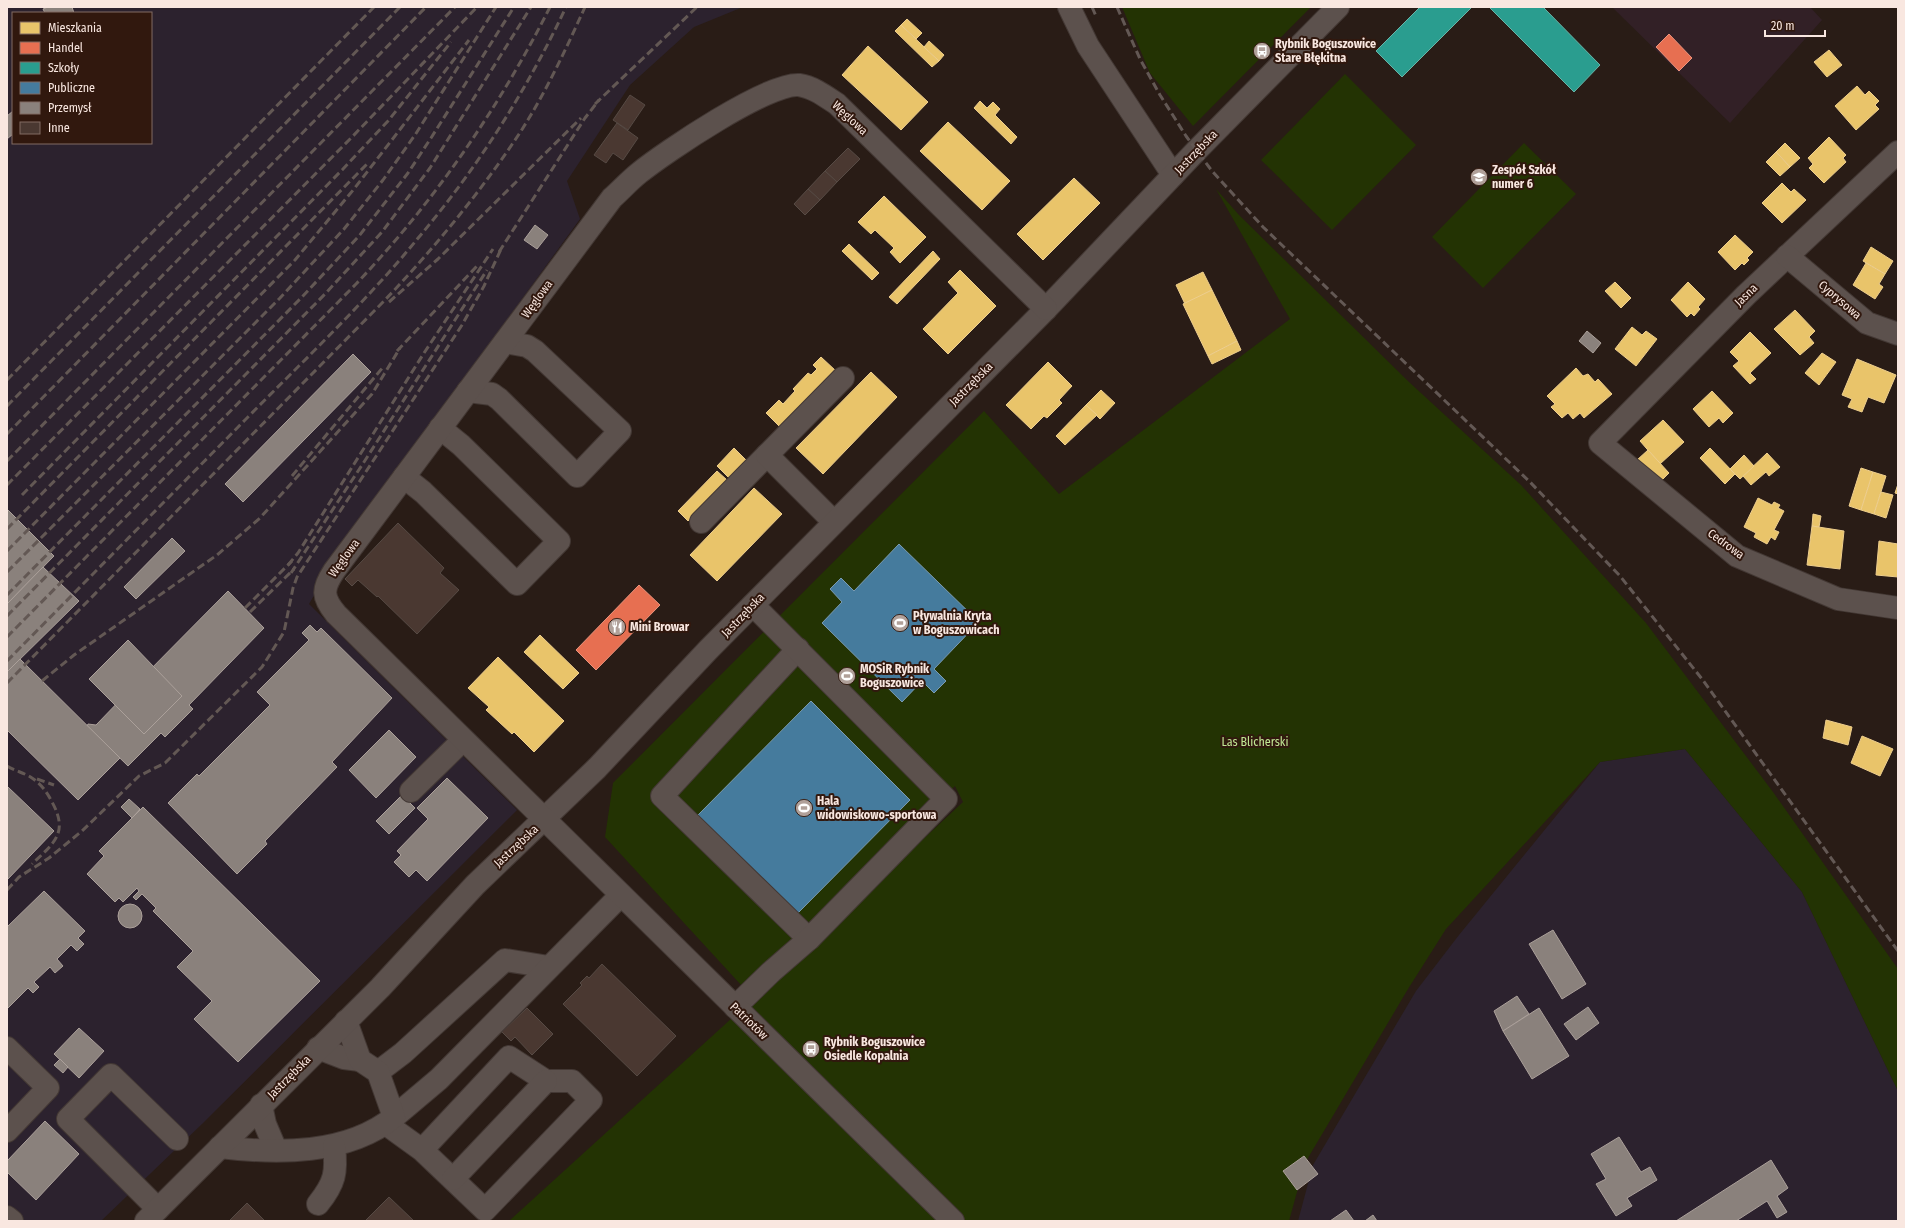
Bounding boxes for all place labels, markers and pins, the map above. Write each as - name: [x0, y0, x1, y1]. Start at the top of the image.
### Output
- place label: Rybnik Boguszowice Stare Błękitna: [1275, 37, 1376, 65]
- bus stop icon: Rybnik Boguszowice Stare Błękitna: [1252, 41, 1272, 61]
- place label: Zespół Szkół numer 6: [1492, 163, 1557, 191]
- school or university icon: Zespół Szkół numer 6: [1469, 167, 1489, 187]
- place label: Pływalnia Kryta w Boguszowicach: [913, 609, 999, 637]
- sports icon: Pływalnia Kryta w Boguszowicach: [890, 613, 910, 633]
- restaurant icon: Mini Browar: [607, 617, 627, 637]
- place label: Mini Browar: [630, 620, 690, 634]
- place label: MOSiR Rybnik Boguszowice: [860, 662, 930, 690]
- sports icon: MOSiR Rybnik Boguszowice: [837, 666, 857, 686]
- place label: Hala widowiskowo-sportowa: [817, 794, 936, 822]
- sports icon: Hala widowiskowo-sportowa: [794, 798, 814, 818]
- place label: Rybnik Boguszowice Osiedle Kopalnia: [824, 1035, 925, 1063]
- bus stop icon: Rybnik Boguszowice Osiedle Kopalnia: [801, 1039, 821, 1059]

